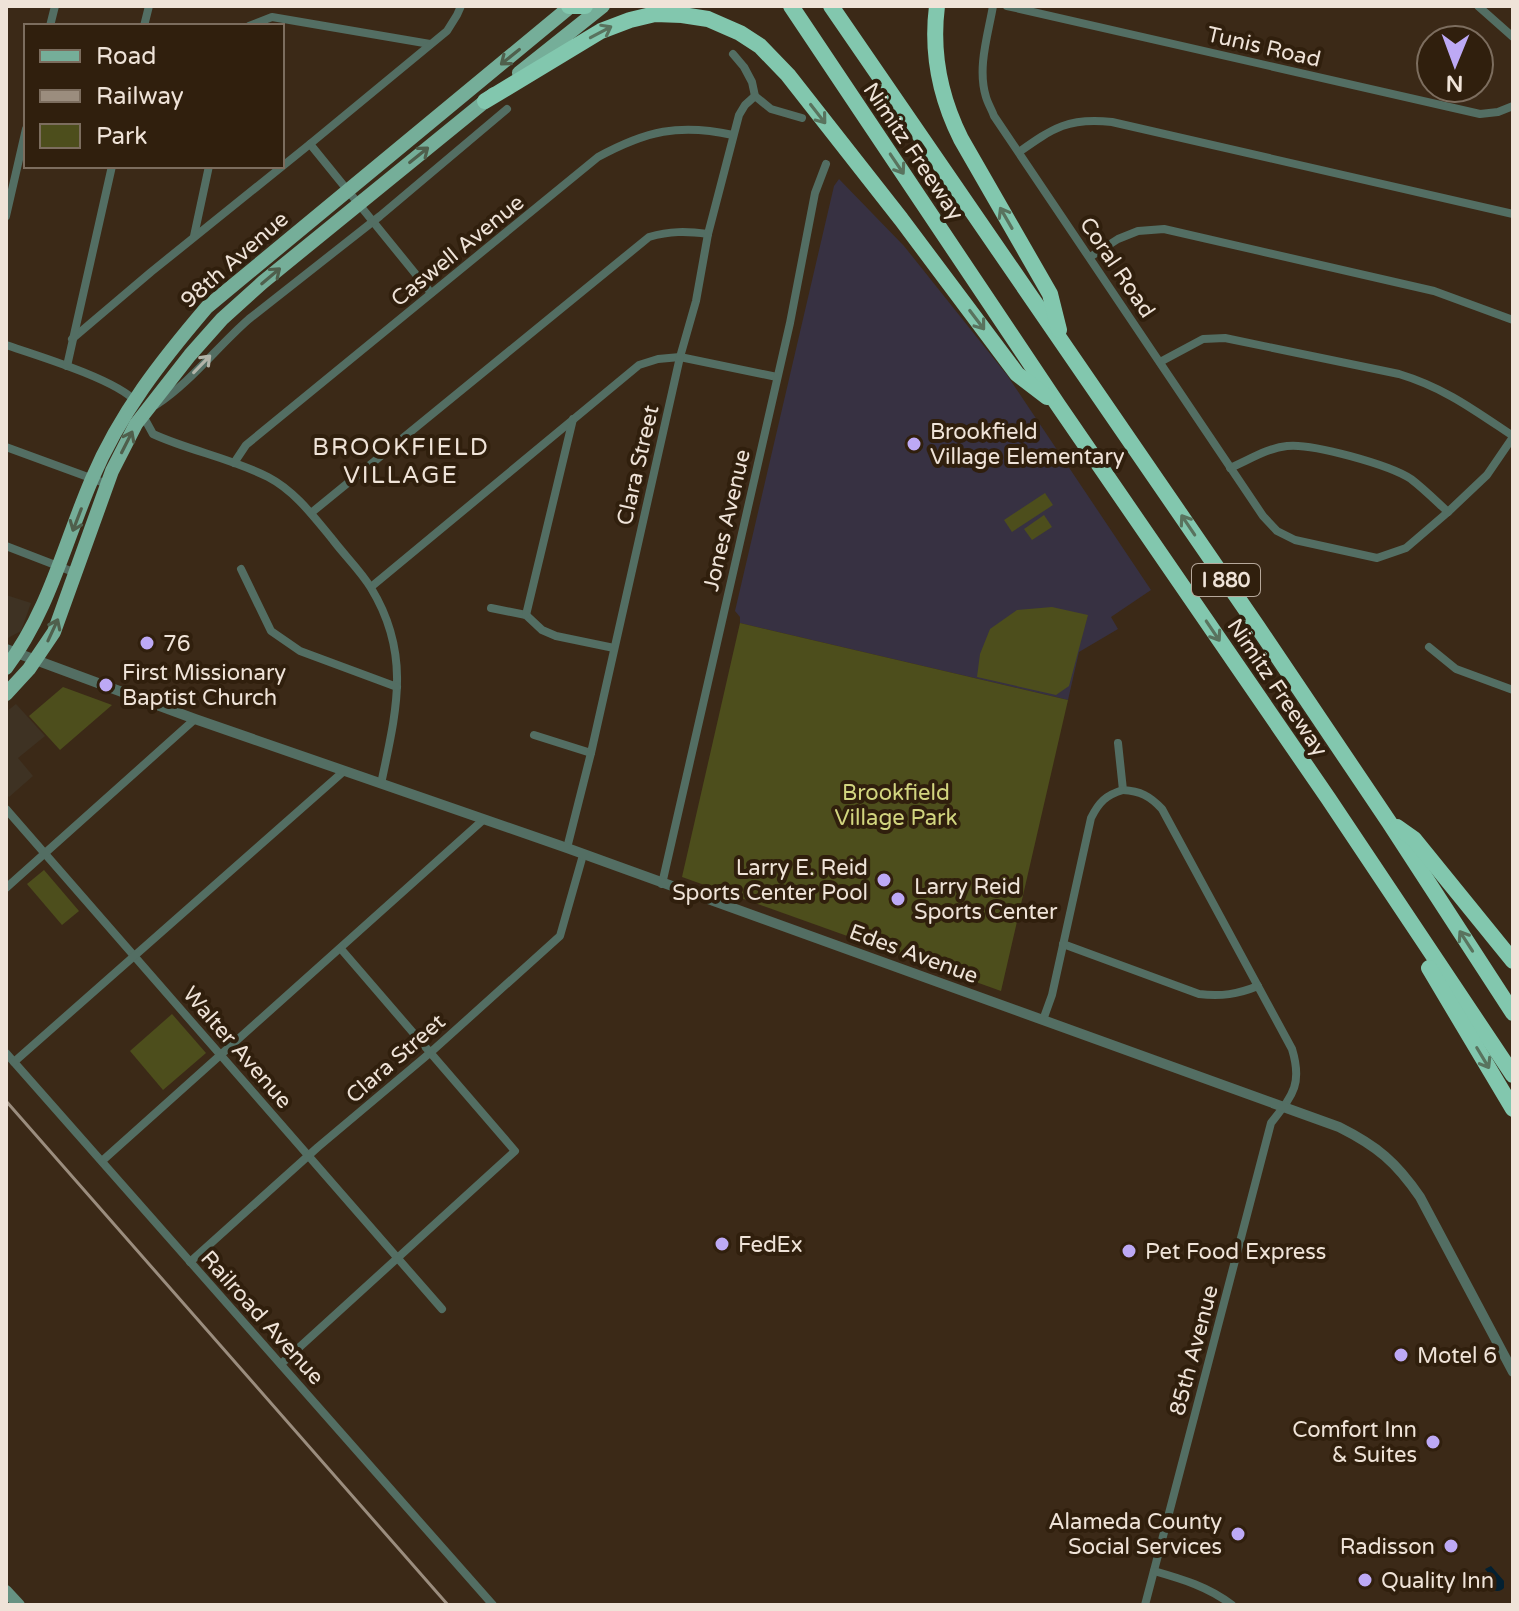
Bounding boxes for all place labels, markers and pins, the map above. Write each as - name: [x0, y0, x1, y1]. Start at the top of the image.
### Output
- place label: Brookfield Village Elementary: [930, 419, 1125, 470]
- marker: Brookfield Village Elementary: [905, 435, 923, 453]
- place label: 76: [163, 631, 191, 657]
- marker: 76: [138, 634, 156, 652]
- place label: First Missionary Baptist Church: [122, 660, 286, 711]
- marker: First Missionary Baptist Church: [97, 676, 115, 694]
- place label: Larry E. Reid Sports Center Pool: [672, 855, 868, 906]
- marker: Larry E. Reid Sports Center Pool: [875, 871, 893, 889]
- place label: Larry Reid Sports Center: [914, 874, 1058, 925]
- marker: Larry Reid Sports Center: [889, 890, 907, 908]
- place label: FedEx: [738, 1232, 803, 1258]
- marker: FedEx: [713, 1235, 731, 1253]
- place label: Pet Food Express: [1145, 1239, 1326, 1265]
- marker: Pet Food Express: [1120, 1242, 1138, 1260]
- place label: Motel 6: [1417, 1343, 1497, 1369]
- marker: Motel 6: [1392, 1346, 1410, 1364]
- place label: Comfort Inn & Suites: [1292, 1417, 1417, 1468]
- marker: Comfort Inn & Suites: [1424, 1433, 1442, 1451]
- place label: Alameda County Social Services: [1048, 1509, 1222, 1560]
- marker: Alameda County Social Services: [1229, 1525, 1247, 1543]
- place label: Radisson: [1340, 1534, 1435, 1560]
- marker: Radisson: [1442, 1537, 1460, 1555]
- place label: Quality Inn: [1381, 1568, 1494, 1594]
- marker: Quality Inn: [1356, 1571, 1374, 1589]

